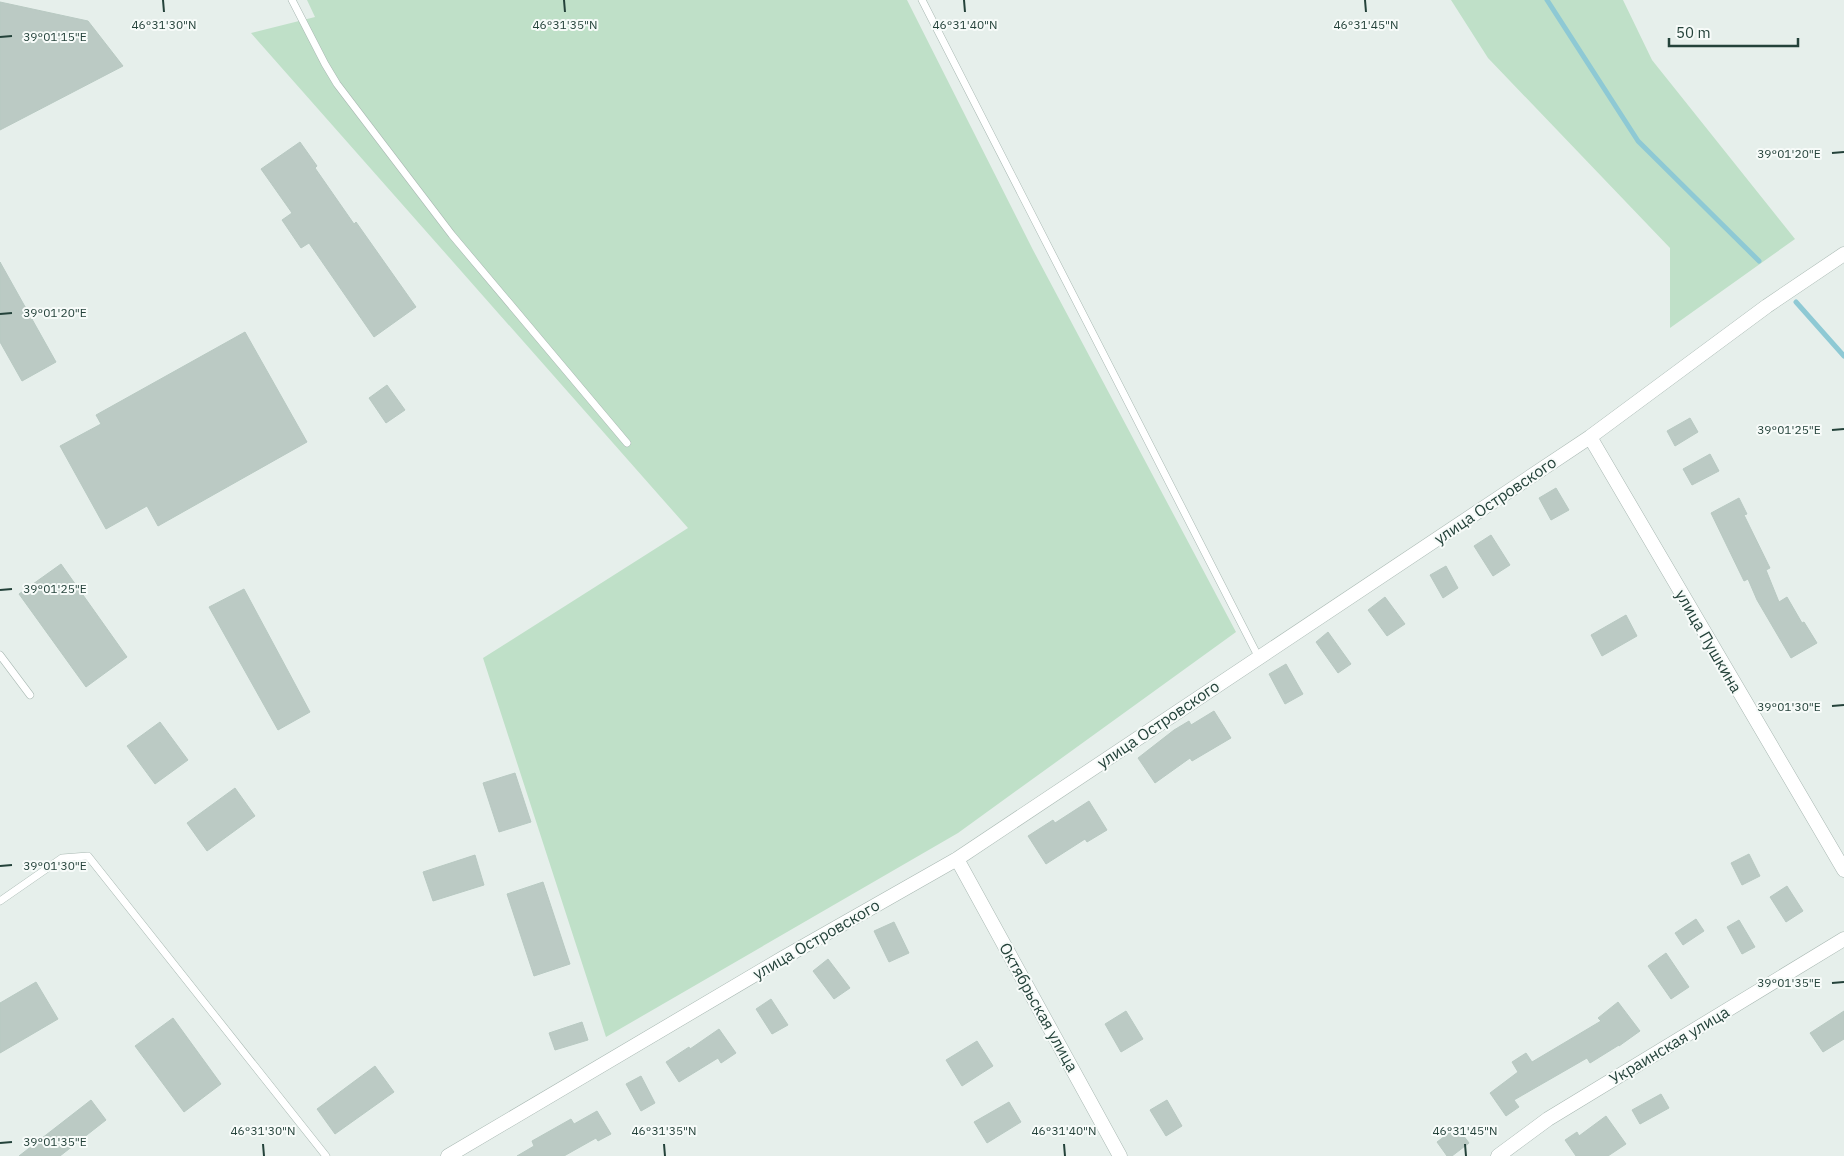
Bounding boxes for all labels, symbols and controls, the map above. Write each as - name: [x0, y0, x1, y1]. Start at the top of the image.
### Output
- scale bar: [1669, 15, 1798, 47]
- text: 46°31'30"N: [131, 17, 197, 32]
- text: 46°31'35"N: [532, 17, 598, 32]
- text: 46°31'40"N: [932, 17, 998, 32]
- text: 46°31'45"N: [1333, 17, 1399, 32]
- text: 50 m: [1676, 23, 1711, 42]
- text: 39°01'15"E: [23, 29, 87, 44]
- text: 39°01'20"E: [1757, 146, 1821, 161]
- text: 39°01'20"E: [23, 305, 87, 320]
- text: 39°01'25"E: [1757, 422, 1821, 437]
- street label: улица Островского: [1430, 452, 1560, 548]
- text: 39°01'25"E: [23, 581, 87, 596]
- street label: улица Пушкина: [1671, 586, 1747, 697]
- street label: улица Островского: [1093, 676, 1223, 772]
- text: 39°01'30"E: [1757, 699, 1821, 714]
- text: 39°01'30"E: [23, 858, 87, 873]
- street label: улица Островского: [749, 894, 883, 984]
- street label: Октябрьская улица: [995, 939, 1083, 1075]
- text: 39°01'35"E: [1757, 975, 1821, 990]
- street label: Украинская улица: [1605, 1001, 1733, 1089]
- text: 46°31'30"N: [230, 1123, 296, 1138]
- text: 46°31'35"N: [631, 1123, 697, 1138]
- text: 46°31'40"N: [1031, 1123, 1097, 1138]
- text: 46°31'45"N: [1432, 1123, 1498, 1138]
- text: 39°01'35"E: [23, 1134, 87, 1149]

